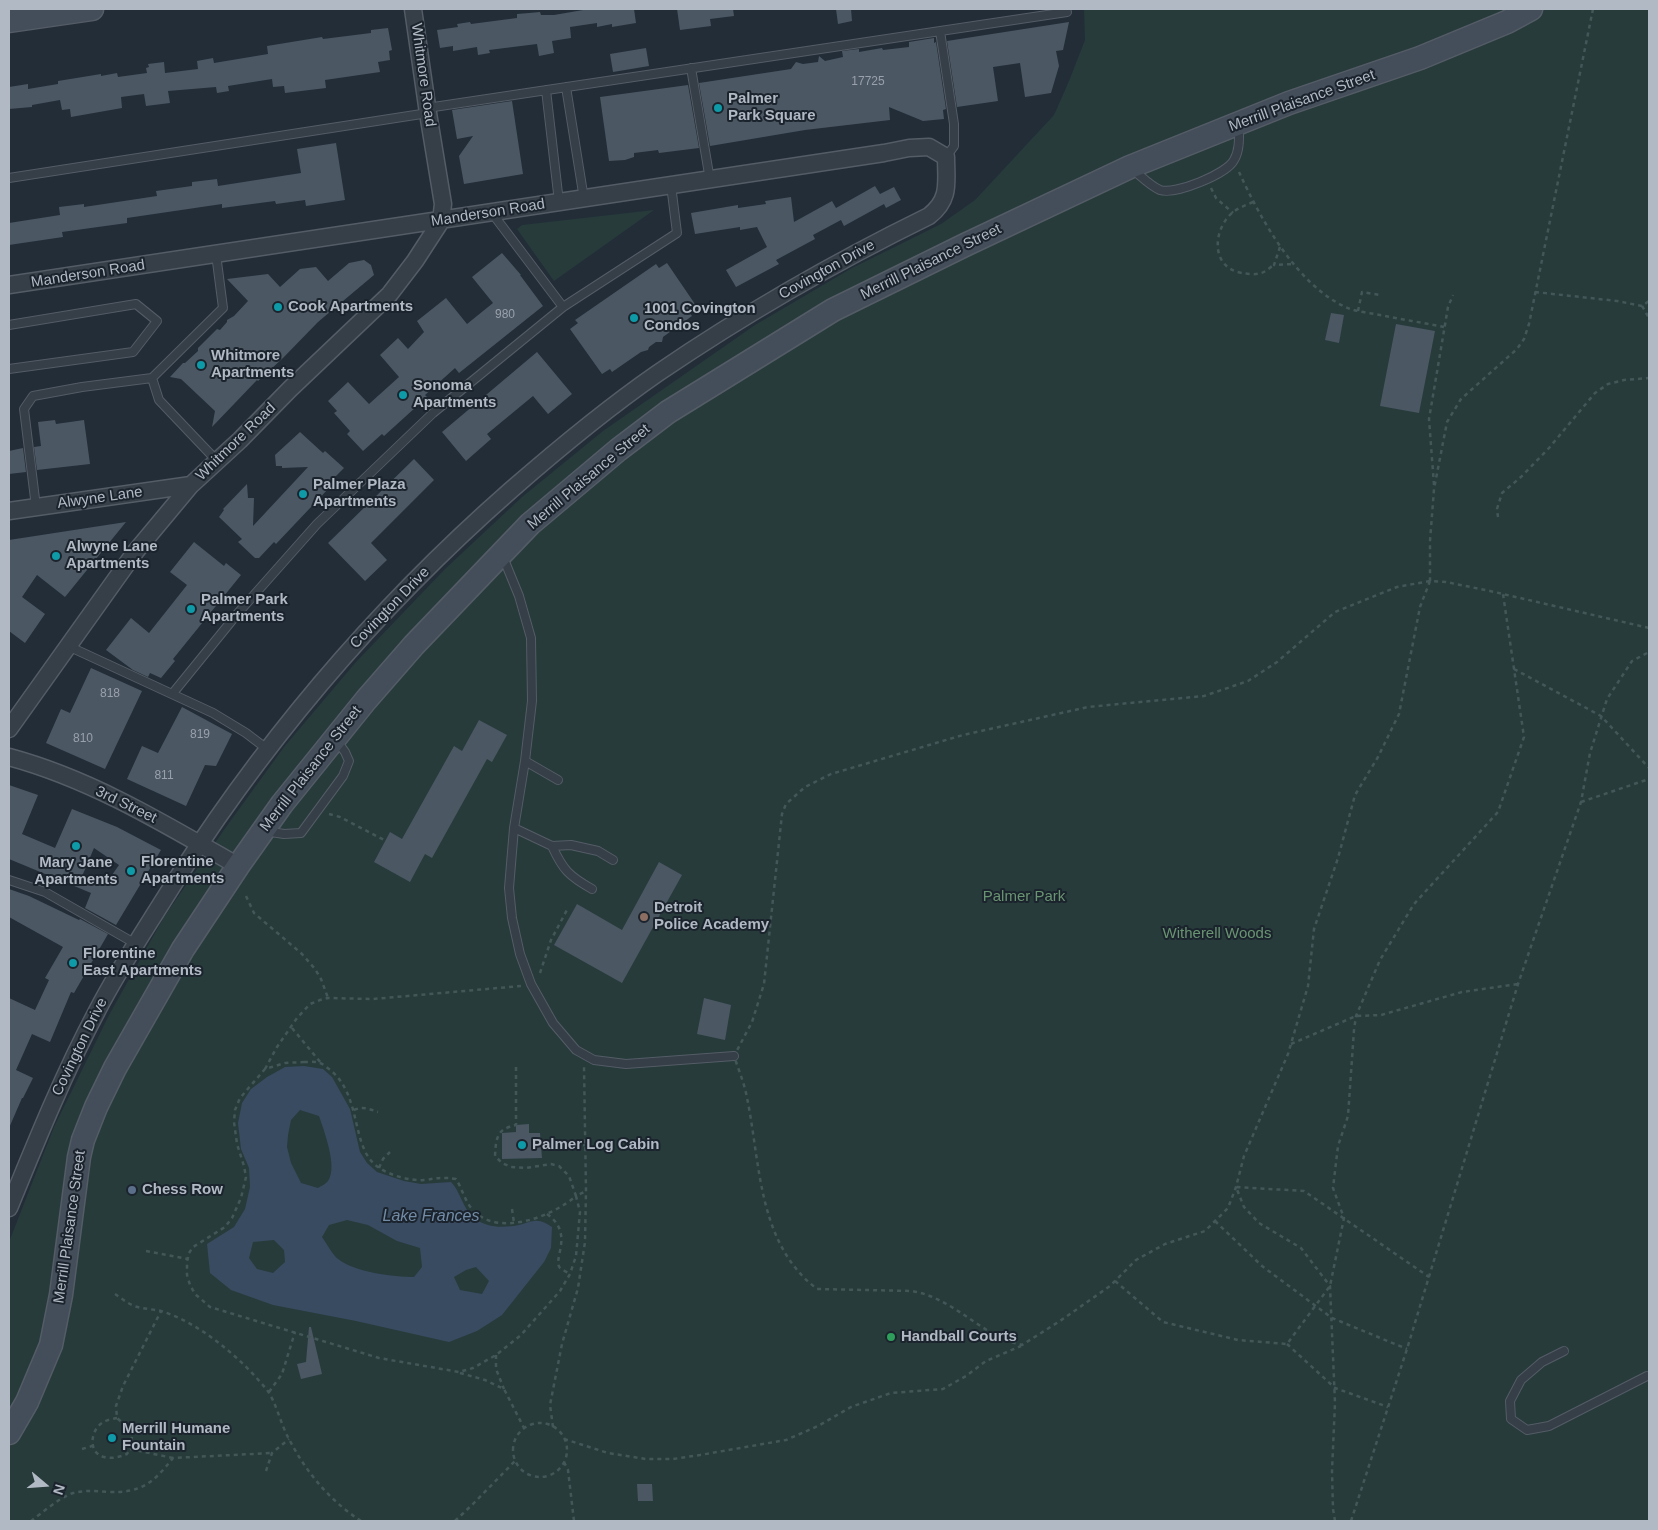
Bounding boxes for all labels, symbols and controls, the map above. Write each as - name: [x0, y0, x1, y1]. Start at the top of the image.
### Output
- street label: Whitmore Road: [407, 22, 439, 128]
- street label: Merrill Plaisance Street: [1226, 66, 1378, 136]
- house number: 17725: [851, 75, 885, 89]
- place label: Palmer Park Square: [728, 90, 816, 125]
- marker: Palmer Park Square: [712, 102, 724, 114]
- street label: Manderson Road: [430, 195, 546, 231]
- street label: Merrill Plaisance Street: [858, 220, 1004, 304]
- street label: Covington Drive: [776, 236, 878, 304]
- street label: Manderson Road: [30, 256, 146, 292]
- place label: Cook Apartments: [288, 298, 413, 316]
- place label: 1001 Covington Condos: [644, 300, 756, 335]
- marker: Cook Apartments: [272, 301, 284, 313]
- house number: 980: [495, 308, 515, 322]
- marker: 1001 Covington Condos: [628, 312, 640, 324]
- place label: Whitmore Apartments: [211, 347, 294, 382]
- marker: Whitmore Apartments: [195, 359, 207, 371]
- place label: Sonoma Apartments: [413, 377, 496, 412]
- marker: Sonoma Apartments: [397, 389, 409, 401]
- street label: Whitmore Road: [192, 399, 280, 485]
- street label: Merrill Plaisance Street: [524, 421, 654, 533]
- place label: Palmer Plaza Apartments: [313, 476, 406, 511]
- street label: Alwyne Lane: [56, 483, 144, 513]
- marker: Palmer Plaza Apartments: [297, 488, 309, 500]
- place label: Alwyne Lane Apartments: [66, 538, 158, 573]
- marker: Alwyne Lane Apartments: [50, 550, 62, 562]
- street label: Covington Drive: [346, 563, 434, 653]
- place label: Palmer Park Apartments: [201, 591, 288, 626]
- marker: Palmer Park Apartments: [185, 603, 197, 615]
- house number: 818: [100, 687, 120, 701]
- street label: Merrill Plaisance Street: [256, 703, 366, 835]
- house number: 819: [190, 728, 210, 742]
- house number: 810: [73, 732, 93, 746]
- house number: 811: [154, 769, 174, 783]
- street label: 3rd Street: [92, 782, 160, 828]
- marker: Mary Jane Apartments: [70, 840, 82, 852]
- place label: Florentine Apartments: [141, 853, 224, 888]
- place label: Mary Jane Apartments: [34, 854, 118, 889]
- marker: Florentine Apartments: [125, 865, 137, 877]
- park label: Palmer Park: [983, 888, 1065, 906]
- place label: Detroit Police Academy: [654, 899, 769, 934]
- marker: Detroit Police Academy: [638, 911, 650, 923]
- park label: Witherell Woods: [1163, 925, 1271, 943]
- place label: Florentine East Apartments: [83, 945, 202, 980]
- marker: Florentine East Apartments: [67, 957, 79, 969]
- street label: Covington Drive: [49, 995, 111, 1099]
- place label: Palmer Log Cabin: [532, 1136, 660, 1154]
- marker: Palmer Log Cabin: [516, 1139, 528, 1151]
- street label: Merrill Plaisance Street: [50, 1149, 90, 1305]
- place label: Chess Row: [142, 1181, 223, 1199]
- marker: Chess Row: [126, 1184, 138, 1196]
- water label: Lake Frances: [383, 1207, 479, 1227]
- place label: Handball Courts: [901, 1328, 1017, 1346]
- marker: Handball Courts: [885, 1331, 897, 1343]
- place label: Merrill Humane Fountain: [122, 1420, 230, 1455]
- marker: Merrill Humane Fountain: [106, 1432, 118, 1444]
- north arrow: [20, 1460, 70, 1510]
- text: N: [50, 1482, 68, 1497]

